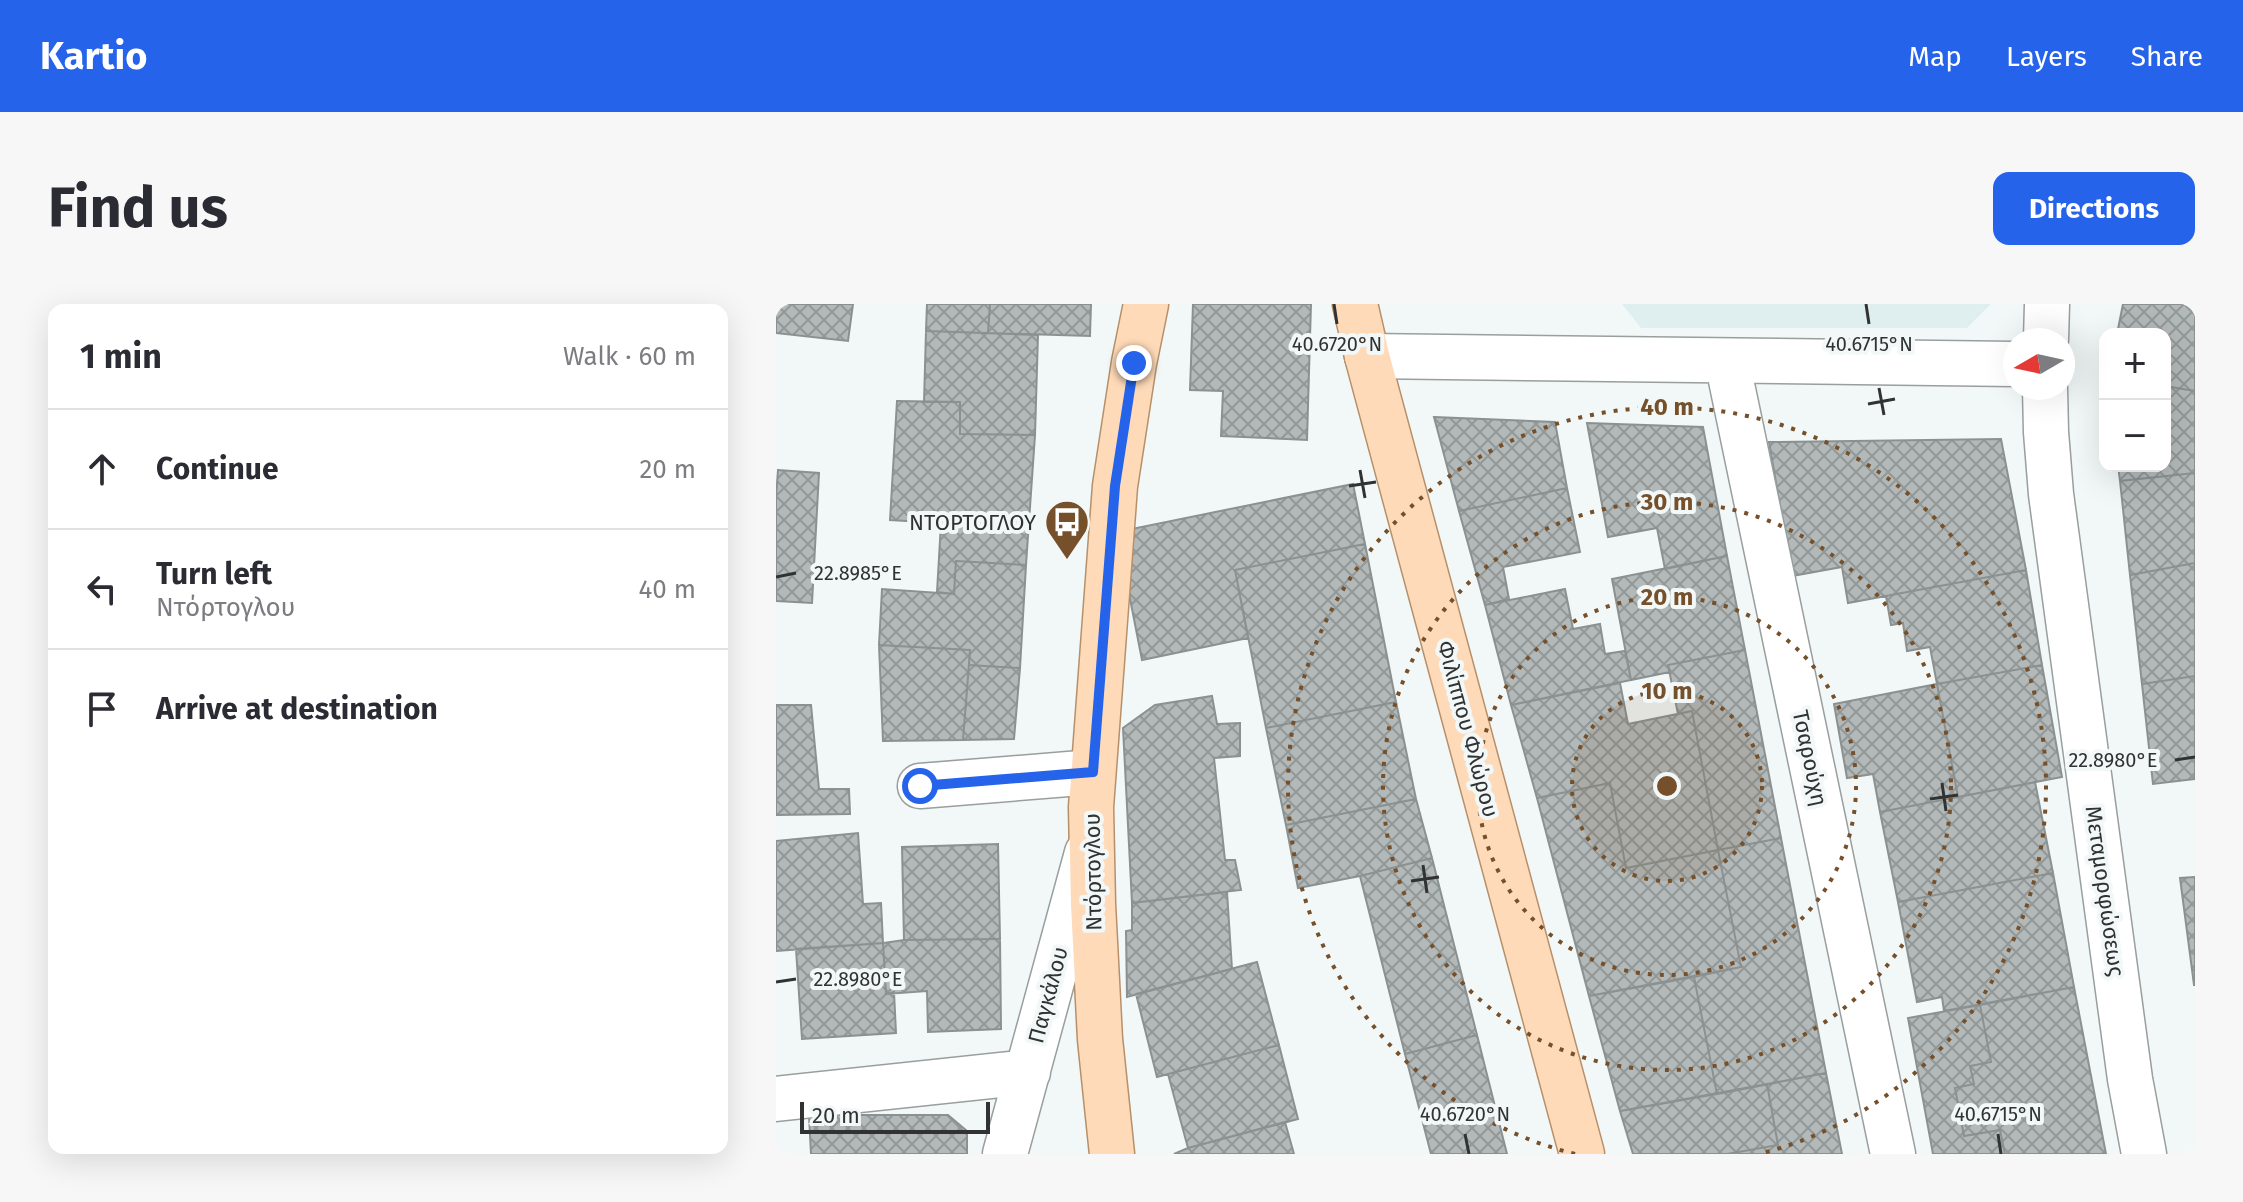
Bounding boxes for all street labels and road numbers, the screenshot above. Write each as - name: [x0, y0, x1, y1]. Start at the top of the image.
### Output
- street label: Φιλίππου Φλώρου: [1431, 638, 1505, 820]
- street label: Τσαρούχη: [1787, 708, 1833, 808]
- street label: Μεταμορφώσεως: [2080, 804, 2130, 978]
- street label: Ντόρτογλου: [1078, 813, 1108, 931]
- street label: Παγκάλου: [1022, 944, 1074, 1046]

